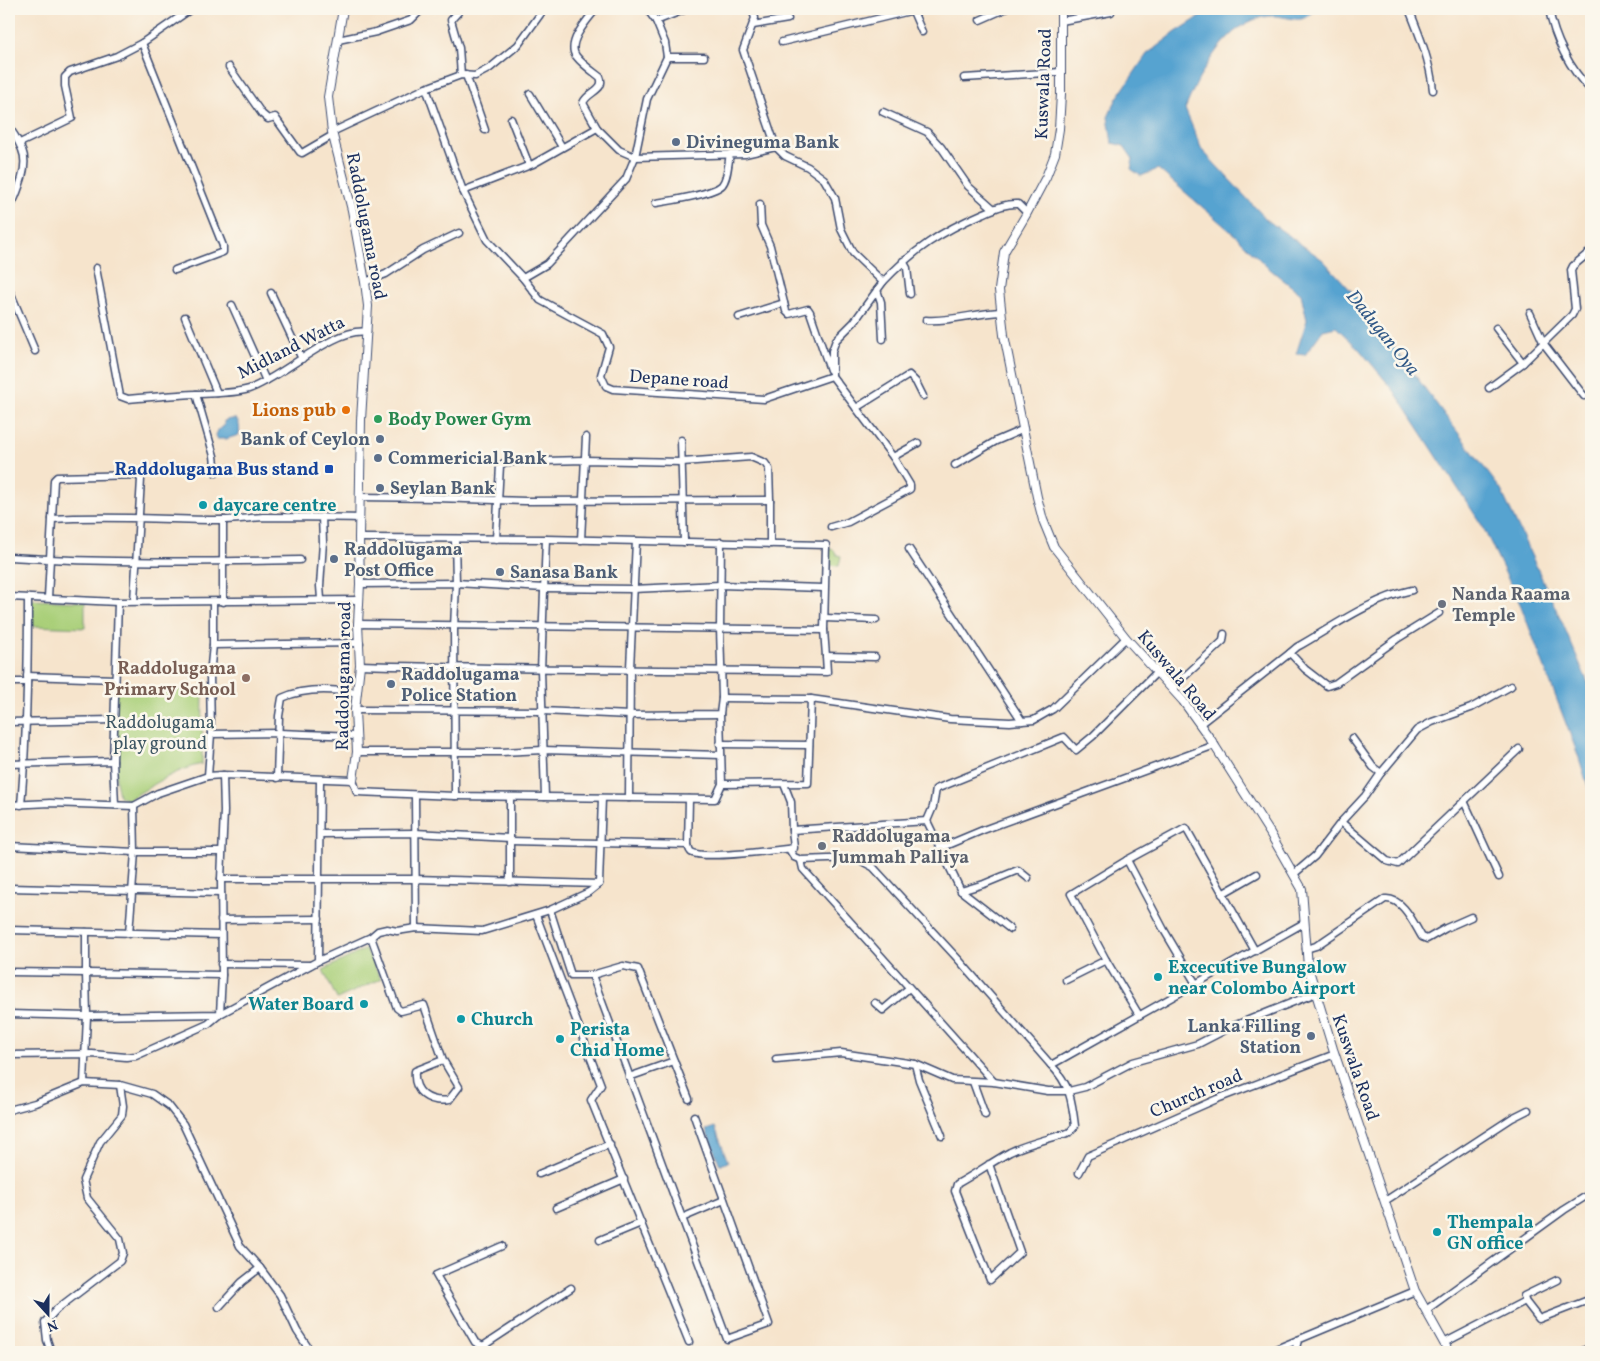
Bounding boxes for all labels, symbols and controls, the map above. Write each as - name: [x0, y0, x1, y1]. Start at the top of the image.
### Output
- street label: Kuswala Road: [1030, 28, 1059, 140]
- place label: Divineguma Bank: [686, 131, 839, 156]
- marker: Divineguma Bank: [670, 136, 682, 148]
- street label: Raddolugama road: [339, 151, 392, 302]
- water label: Dadugan Oya: [1340, 285, 1425, 382]
- street label: Midland Watta: [234, 311, 350, 386]
- street label: Depane road: [628, 365, 730, 396]
- place label: Lions pub: [252, 399, 336, 424]
- marker: Lions pub: [340, 404, 352, 416]
- place label: Body Power Gym: [388, 408, 532, 433]
- marker: Body Power Gym: [372, 413, 384, 425]
- place label: Bank of Ceylon: [240, 428, 370, 453]
- marker: Bank of Ceylon: [374, 433, 386, 445]
- place label: Commericial Bank: [388, 447, 547, 472]
- marker: Commericial Bank: [372, 452, 384, 464]
- place label: Raddolugama Bus stand: [115, 458, 319, 483]
- marker: Raddolugama Bus stand: [323, 463, 335, 475]
- place label: Seylan Bank: [390, 477, 495, 502]
- marker: Seylan Bank: [374, 482, 386, 494]
- place label: daycare centre: [213, 494, 336, 519]
- marker: daycare centre: [197, 499, 209, 511]
- place label: Raddolugama Post Office: [344, 538, 463, 584]
- marker: Raddolugama Post Office: [328, 553, 340, 565]
- place label: Sanasa Bank: [510, 561, 618, 586]
- marker: Sanasa Bank: [494, 566, 506, 578]
- place label: Nanda Raama Temple: [1452, 583, 1571, 629]
- marker: Nanda Raama Temple: [1436, 598, 1448, 610]
- street label: Raddolugama road: [331, 601, 358, 751]
- street label: Kuswala Road: [1131, 625, 1221, 727]
- place label: Raddolugama Primary School: [104, 657, 236, 703]
- place label: Raddolugama Police Station: [401, 663, 520, 709]
- marker: Raddolugama Primary School: [240, 672, 252, 684]
- marker: Raddolugama Police Station: [385, 678, 397, 690]
- park label: Raddolugama play ground: [105, 711, 215, 757]
- place label: Raddolugama Jummah Palliya: [831, 825, 969, 871]
- marker: Raddolugama Jummah Palliya: [816, 840, 828, 852]
- place label: Excecutive Bungalow near Colombo Airport: [1168, 956, 1356, 1002]
- marker: Excecutive Bungalow near Colombo Airport: [1152, 971, 1164, 983]
- place label: Water Board: [248, 993, 354, 1018]
- marker: Water Board: [358, 998, 370, 1010]
- place label: Church: [471, 1008, 534, 1033]
- street label: Kuswala Road: [1325, 1011, 1385, 1124]
- marker: Church: [455, 1013, 467, 1025]
- place label: Lanka Filling Station: [1187, 1015, 1301, 1061]
- place label: Perista Chid Home: [570, 1018, 665, 1064]
- marker: Lanka Filling Station: [1305, 1030, 1317, 1042]
- marker: Perista Chid Home: [554, 1033, 566, 1045]
- street label: Church road: [1146, 1064, 1247, 1125]
- place label: Thempala GN office: [1447, 1211, 1534, 1257]
- marker: Thempala GN office: [1431, 1226, 1443, 1238]
- north arrow: [22, 1288, 72, 1338]
- text: N: [44, 1314, 60, 1335]

